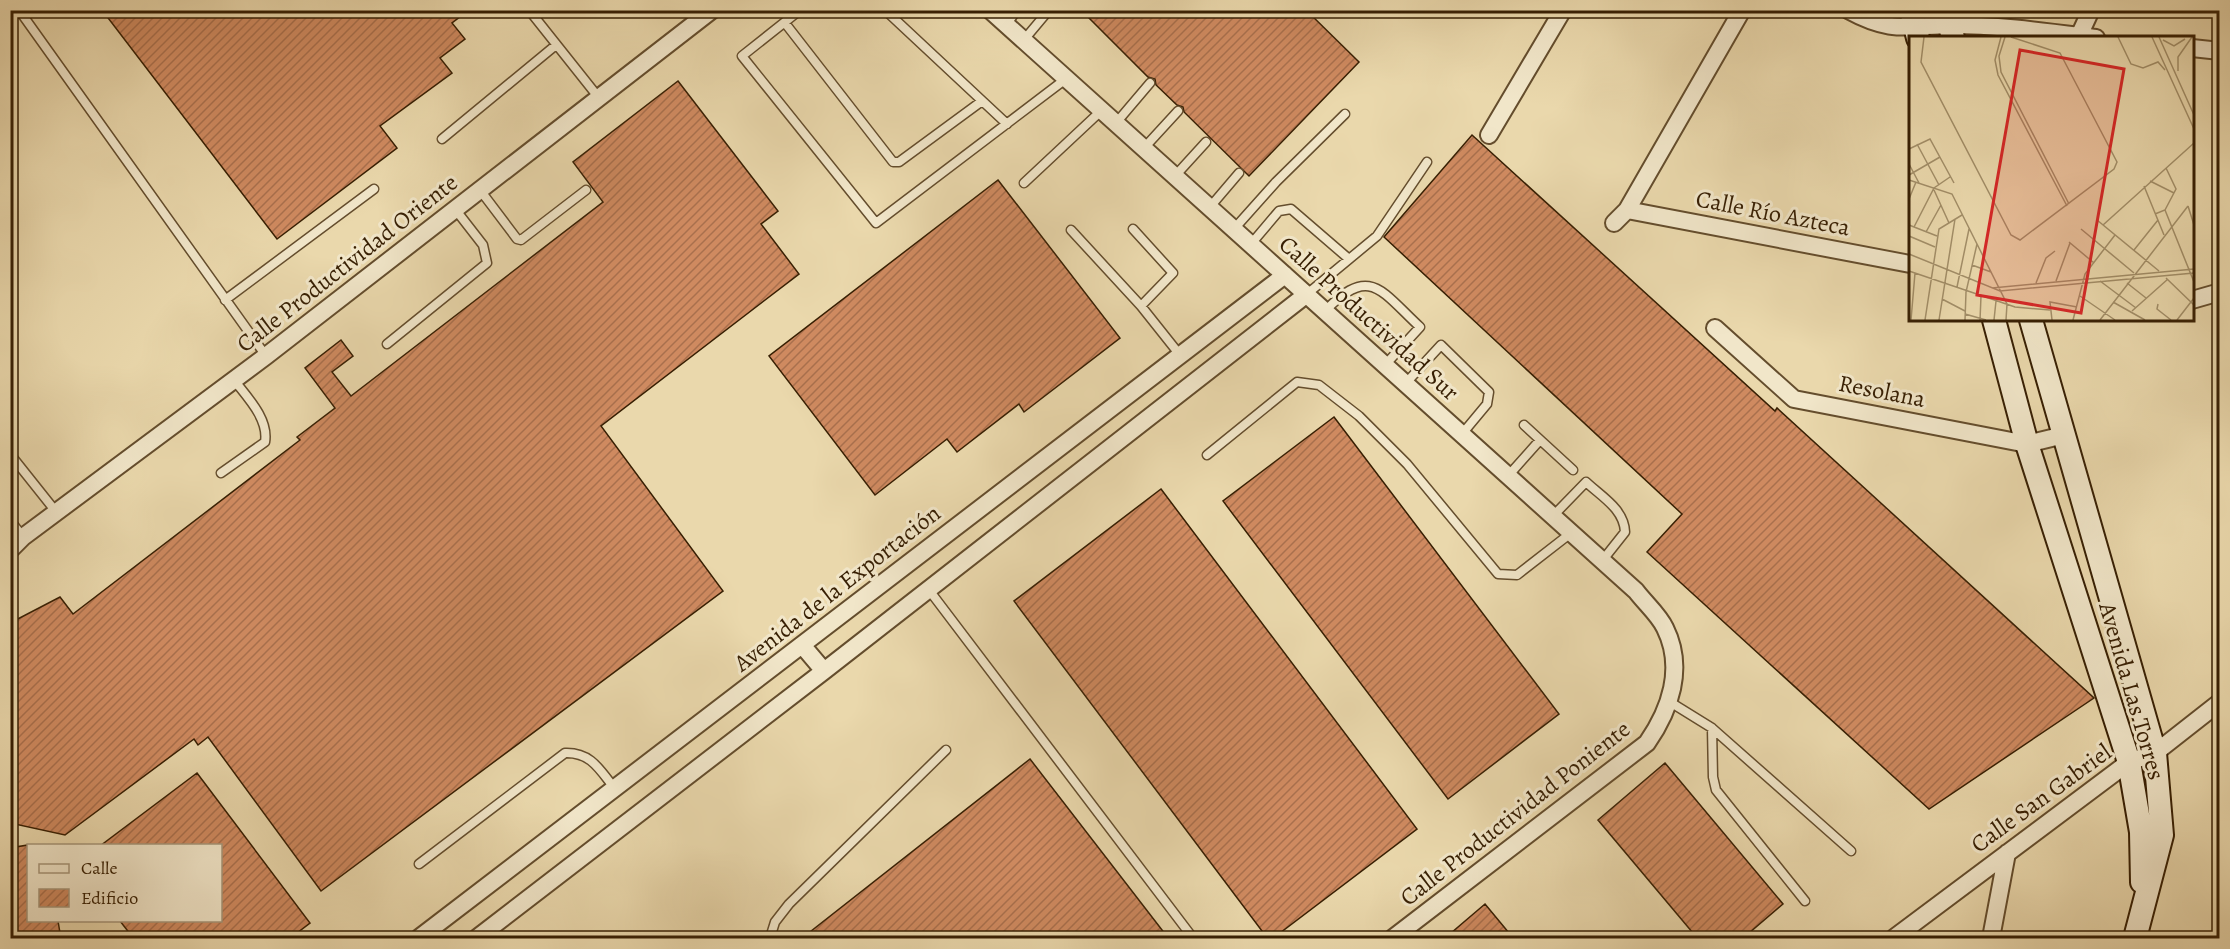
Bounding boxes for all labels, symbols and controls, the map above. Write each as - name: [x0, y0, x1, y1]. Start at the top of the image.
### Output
- inset map: [1909, 36, 2194, 321]
- street label: Calle Productividad Oriente: [230, 167, 464, 359]
- street label: Calle Río Azteca: [1693, 182, 1854, 244]
- street label: Calle Productividad Sur: [1272, 228, 1466, 408]
- street label: Resolana: [1836, 367, 1929, 415]
- street label: Avenida de la Exportación: [726, 497, 947, 679]
- street label: Avenida Las Torres: [2091, 598, 2173, 783]
- street label: Calle Productividad Poniente: [1393, 713, 1637, 913]
- street label: Calle San Gabriel: [1964, 736, 2118, 860]
- legend: [27, 844, 222, 922]
- text: Calle: [81, 856, 118, 880]
- text: Edificio: [81, 886, 138, 910]

